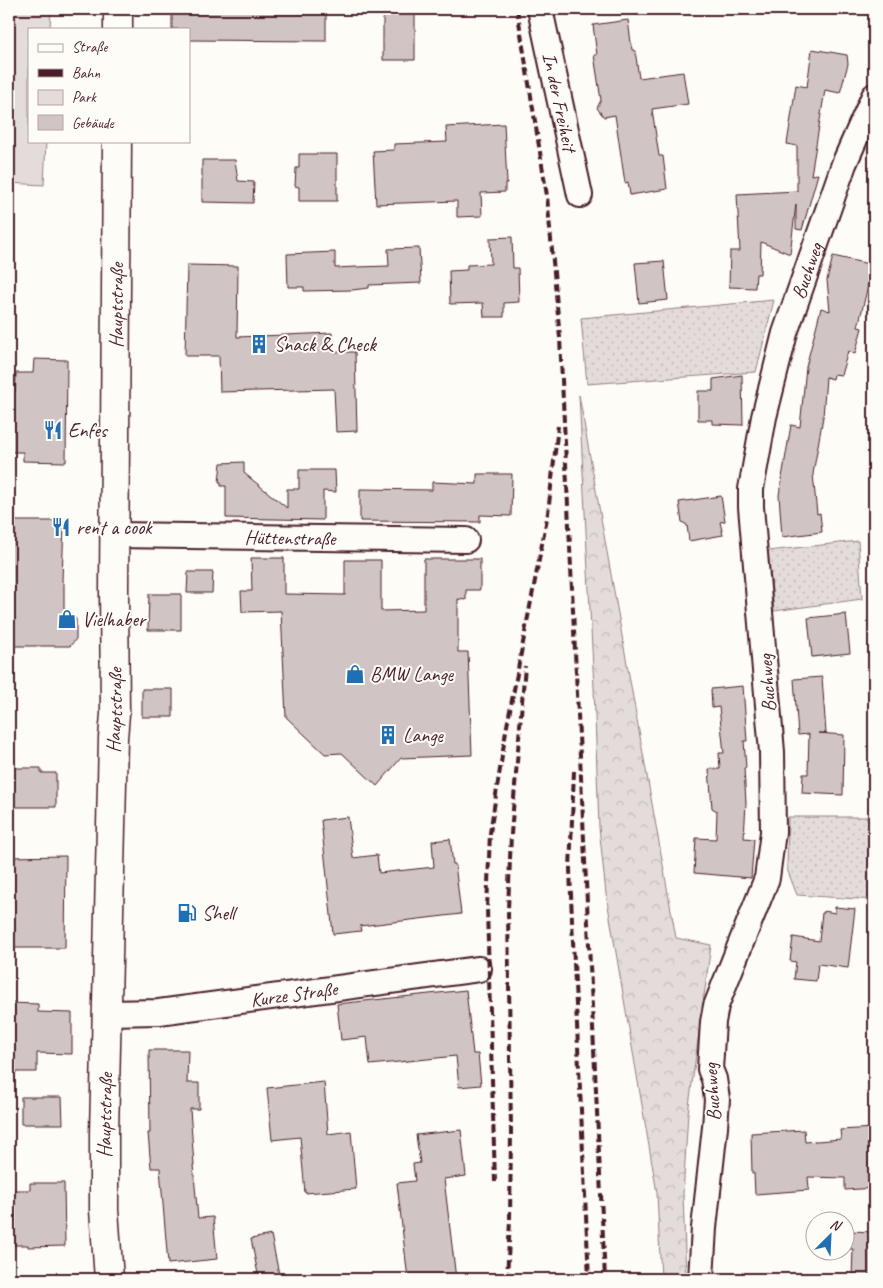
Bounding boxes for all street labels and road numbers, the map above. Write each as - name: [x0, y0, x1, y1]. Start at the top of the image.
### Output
- street label: In der Freiheit: [537, 50, 583, 157]
- street label: Buchweg: [785, 238, 828, 302]
- street label: Hauptstraße: [103, 261, 129, 348]
- street label: Hüttenstraße: [245, 524, 337, 551]
- street label: Buchweg: [752, 652, 781, 713]
- street label: Hauptstraße: [100, 666, 128, 753]
- street label: Kurze Straße: [249, 975, 340, 1012]
- street label: Buchweg: [697, 1061, 726, 1122]
- street label: Hauptstraße: [91, 1071, 118, 1158]

